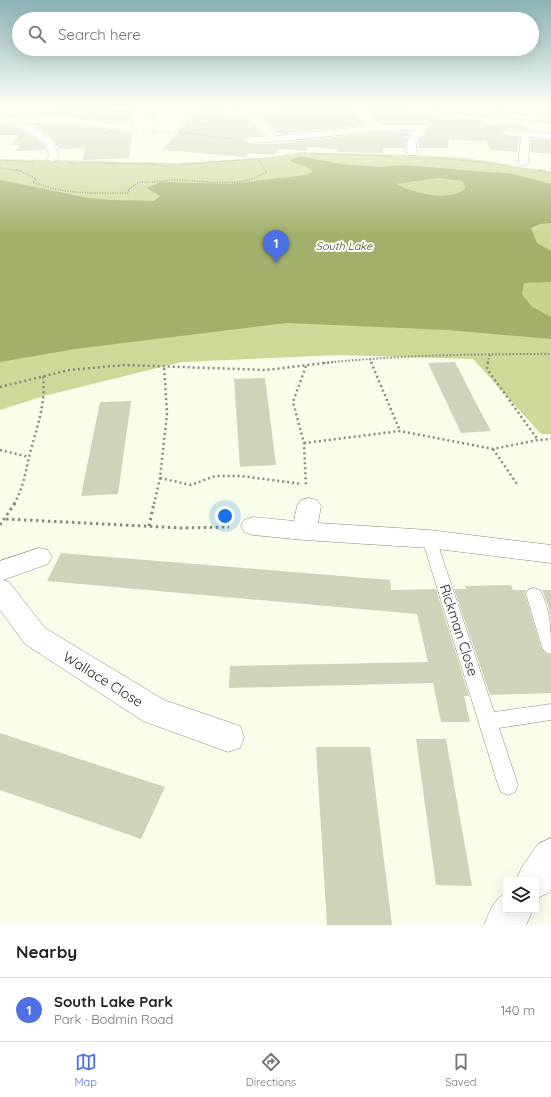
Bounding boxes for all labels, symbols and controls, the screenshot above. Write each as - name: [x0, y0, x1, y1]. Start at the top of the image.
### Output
- search box: [12, 12, 539, 56]
- icon: search: [26, 23, 48, 45]
- text: Search here: [58, 25, 141, 44]
- pin: 1: [263, 230, 289, 263]
- water label: South Lake: [316, 239, 373, 253]
- your location: [215, 506, 235, 526]
- street label: Rickman Close: [436, 582, 482, 678]
- street label: Wallace Close: [60, 647, 146, 711]
- map controls: [503, 877, 539, 913]
- button: layers: [503, 877, 539, 913]
- text: Nearby: [16, 941, 77, 962]
- text: South Lake Park: [54, 992, 173, 1011]
- text: 1: [26, 1002, 32, 1018]
- text: 140 m: [500, 1002, 535, 1018]
- text: Park · Bodmin Road: [54, 1011, 173, 1027]
- tab: Map: [74, 1051, 97, 1089]
- tab: Directions: [246, 1051, 296, 1089]
- tab: Saved: [445, 1051, 477, 1089]

